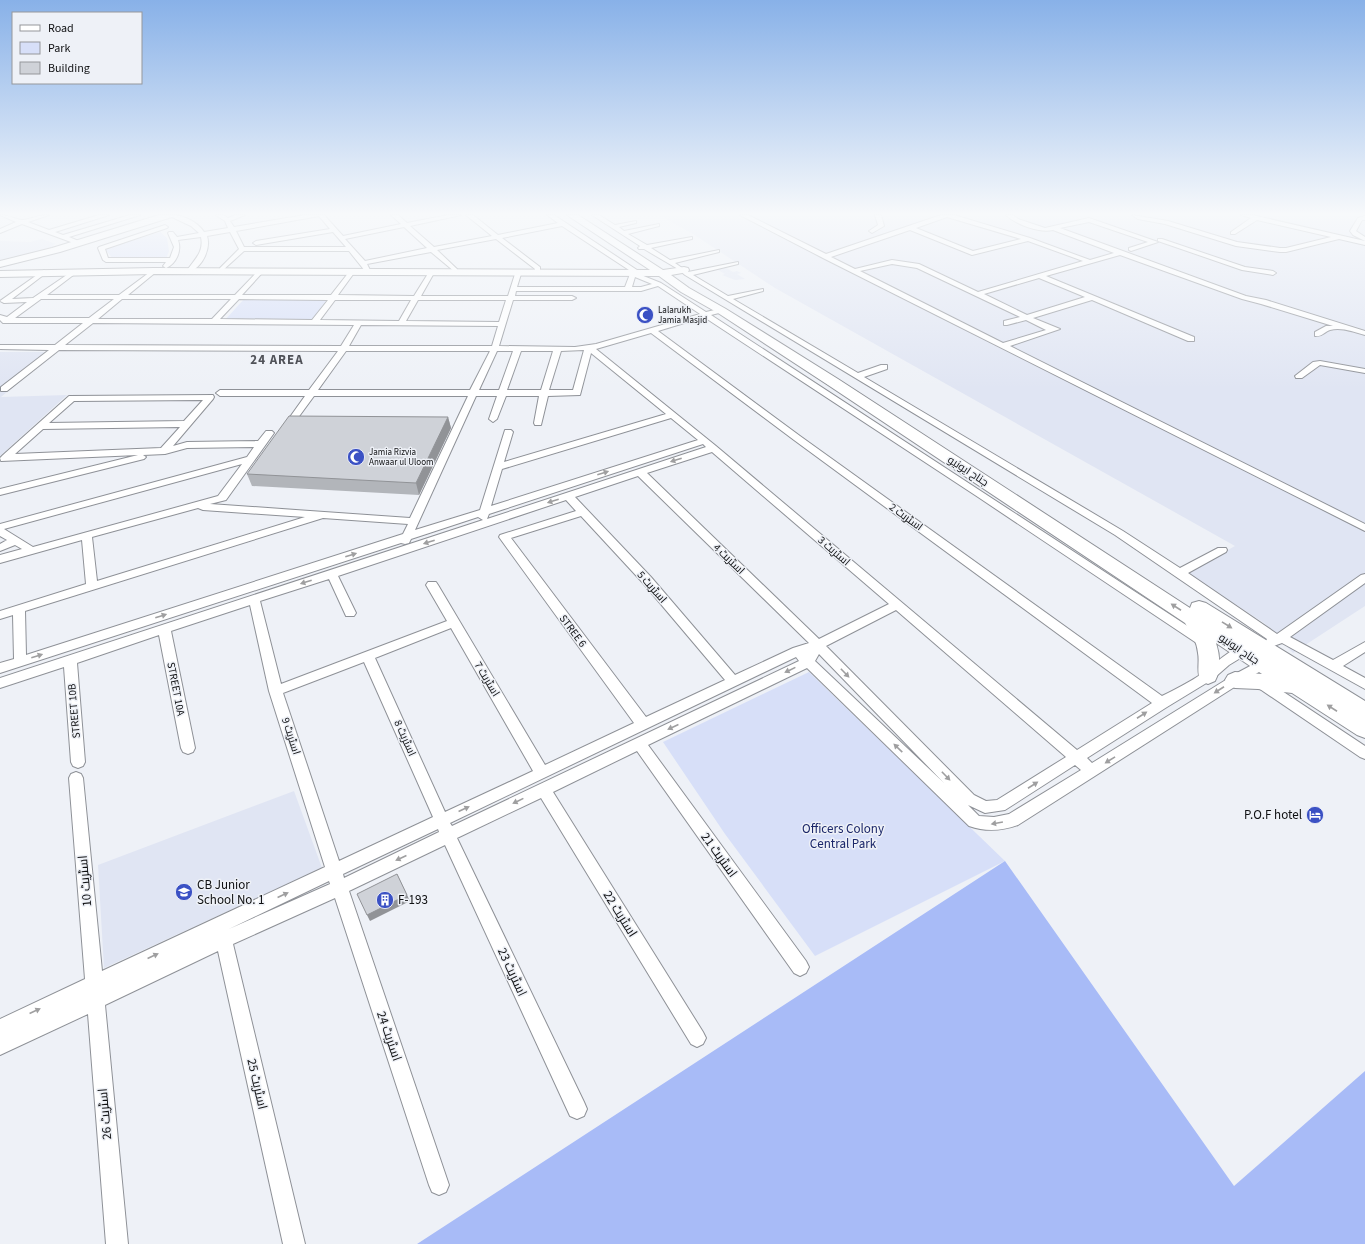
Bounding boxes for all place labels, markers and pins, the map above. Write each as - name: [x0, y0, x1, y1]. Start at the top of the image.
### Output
- place label: Lalarukh Jamia Masjid: [658, 304, 707, 327]
- mosque icon: Lalarukh Jamia Masjid: [635, 305, 655, 325]
- place label: Jamia Rizvia Anwaar ul Uloom: [369, 446, 434, 469]
- mosque icon: Jamia Rizvia Anwaar ul Uloom: [346, 447, 366, 467]
- hotel icon: P.O.F hotel: [1305, 805, 1325, 825]
- place label: P.O.F hotel: [1244, 806, 1302, 824]
- place label: CB Junior School No. 1: [197, 876, 265, 909]
- school or university icon: CB Junior School No. 1: [174, 882, 194, 902]
- building icon: F-193: [375, 890, 395, 910]
- place label: F-193: [398, 891, 428, 909]

